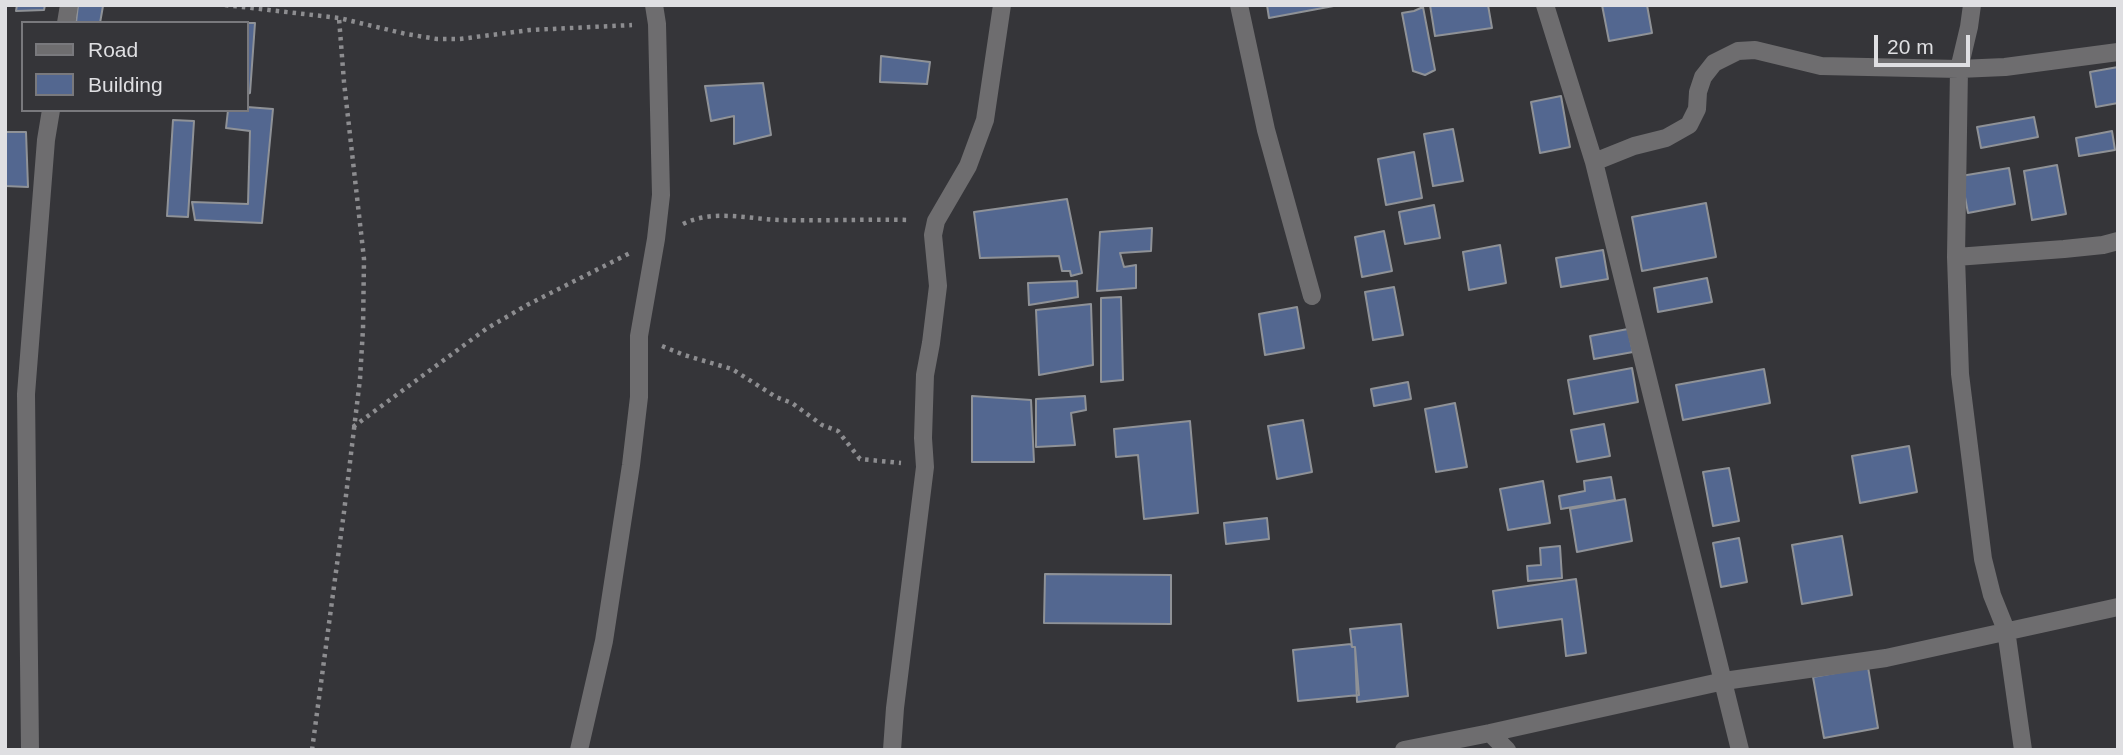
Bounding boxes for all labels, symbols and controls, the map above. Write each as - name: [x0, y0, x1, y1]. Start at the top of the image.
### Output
- legend: [21, 21, 248, 112]
- scale bar: [1878, 21, 1974, 65]
- text: 20 m: [1887, 35, 1934, 58]
- text: Road: [88, 38, 138, 61]
- text: Building: [88, 73, 163, 96]

